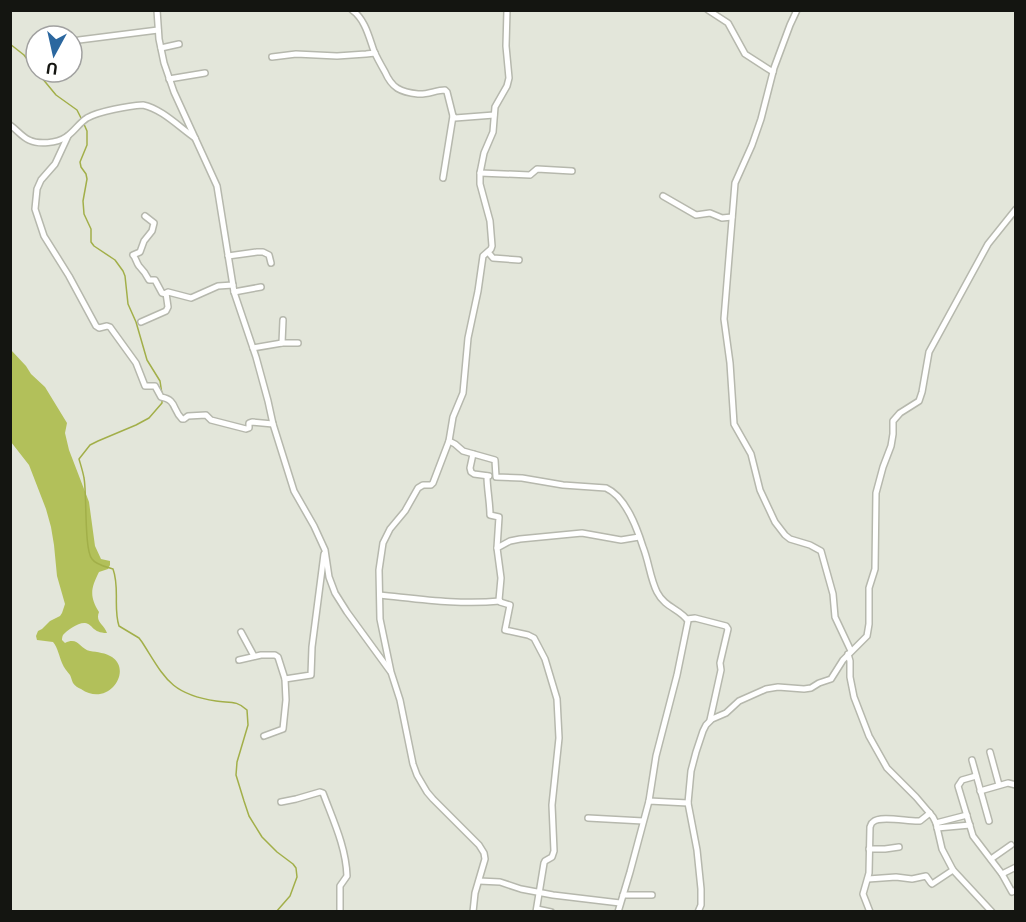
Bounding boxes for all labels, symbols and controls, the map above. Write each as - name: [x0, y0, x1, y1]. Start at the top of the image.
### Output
- north arrow: [24, 24, 84, 84]
- text: U: [44, 57, 59, 81]

